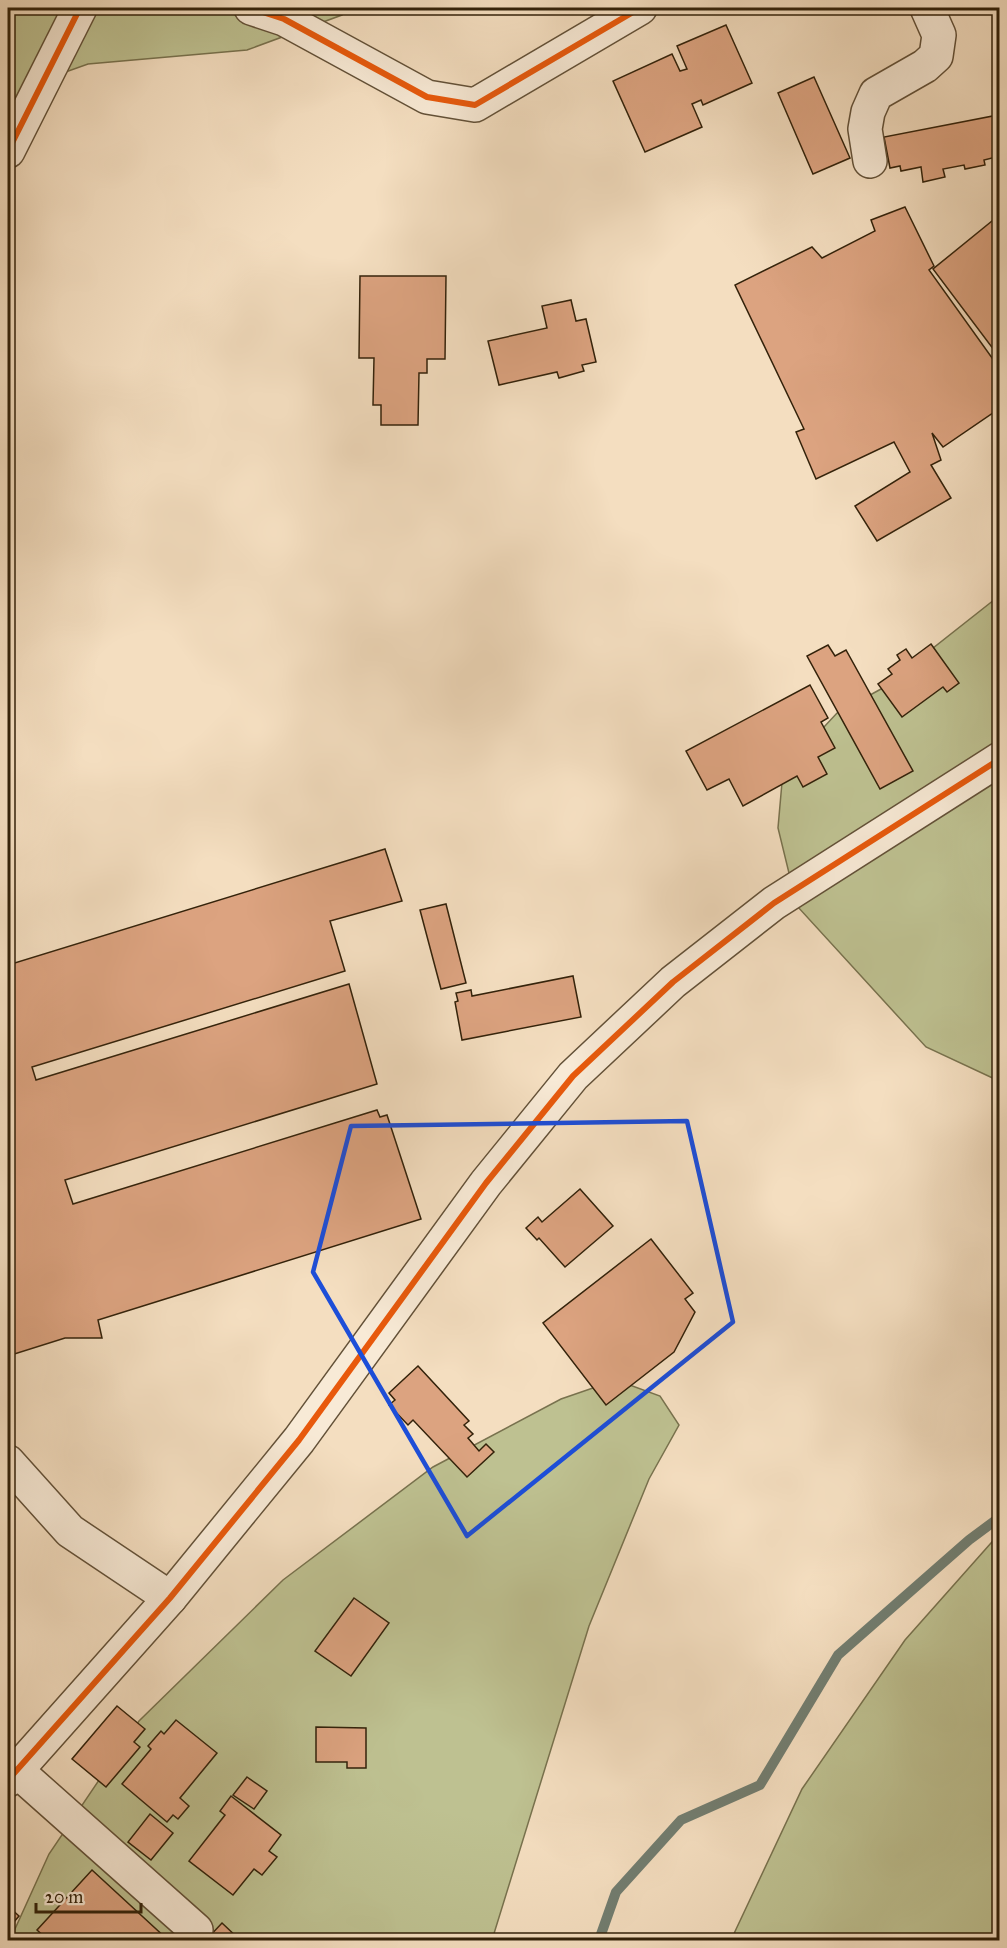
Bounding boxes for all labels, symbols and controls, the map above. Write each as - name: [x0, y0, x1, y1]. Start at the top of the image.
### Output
- scale bar: [36, 1876, 141, 1914]
- text: 20 m: [45, 1886, 83, 1908]

